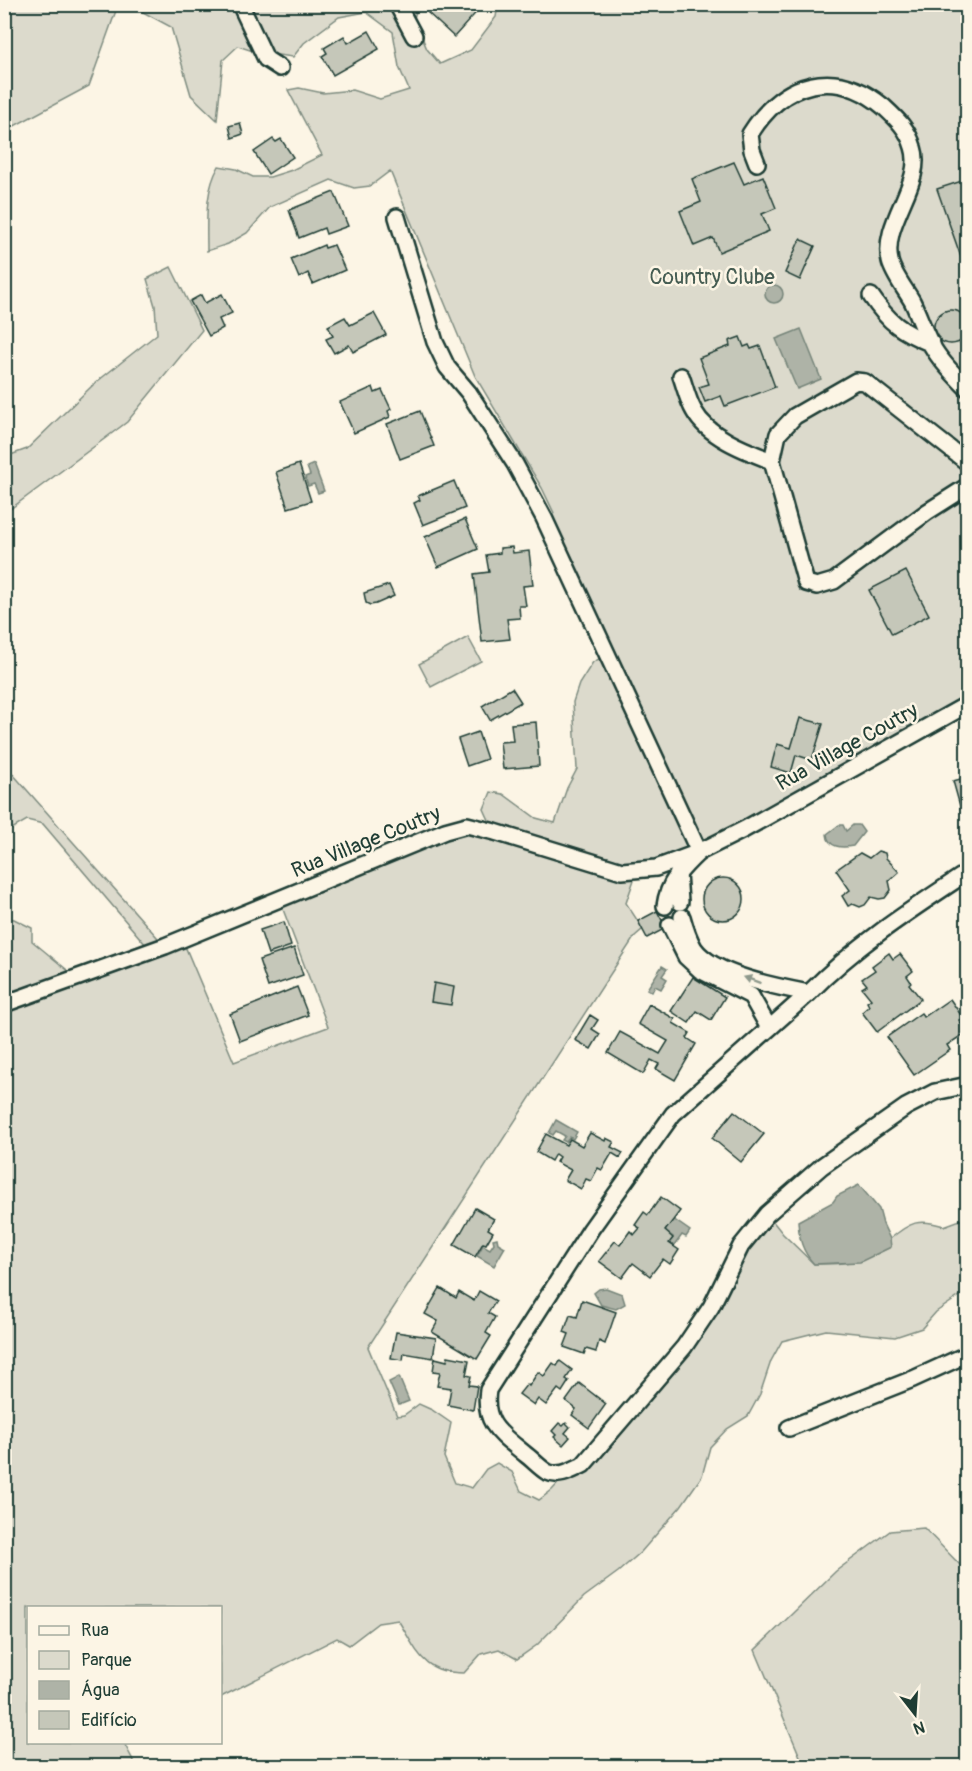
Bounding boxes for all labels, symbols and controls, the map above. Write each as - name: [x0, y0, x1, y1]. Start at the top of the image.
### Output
- park label: Country Clube: [649, 264, 775, 291]
- street label: Rua Village Coutry: [771, 697, 923, 797]
- street label: Rua Village Coutry: [288, 800, 444, 884]
- one-way arrow: [743, 974, 761, 984]
- legend: [27, 1606, 222, 1744]
- text: Rua: [81, 1619, 109, 1642]
- text: Parque: [81, 1649, 131, 1672]
- text: Água: [81, 1679, 120, 1702]
- north arrow: [885, 1684, 945, 1744]
- text: Edifício: [81, 1709, 137, 1732]
- text: N: [911, 1716, 927, 1739]

